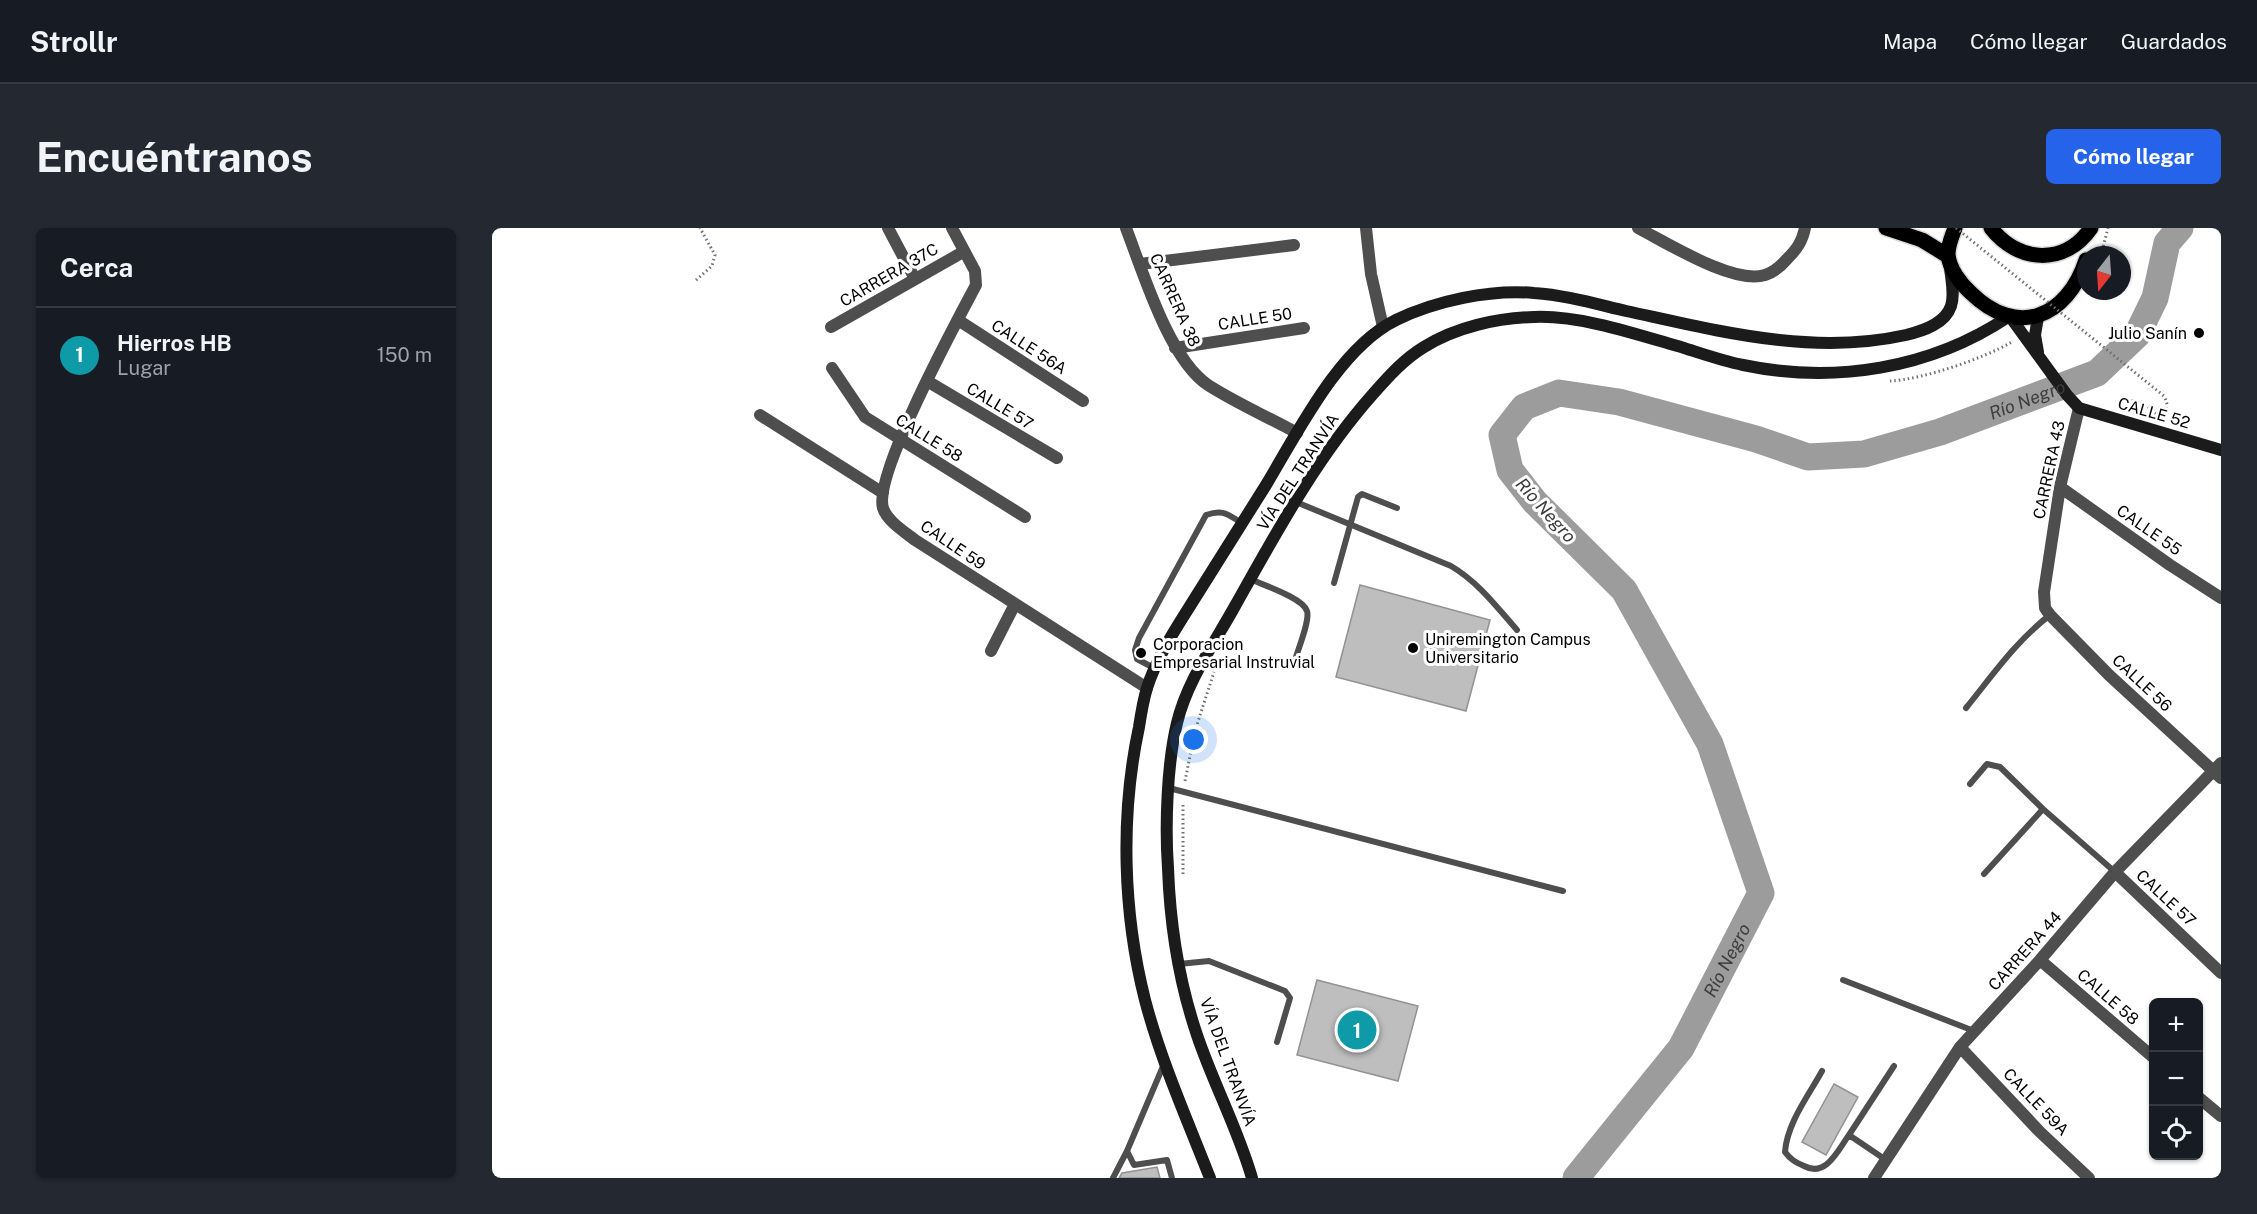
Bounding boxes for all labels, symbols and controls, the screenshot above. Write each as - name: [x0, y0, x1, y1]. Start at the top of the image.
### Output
- text: Strollr: [30, 25, 118, 58]
- text: Mapa: [1883, 29, 1937, 54]
- text: Cómo llegar: [1970, 29, 2088, 54]
- text: Guardados: [2121, 29, 2227, 54]
- button: Cómo llegar: [2046, 129, 2221, 184]
- text: Encuéntranos: [36, 132, 313, 181]
- street label: CARRERA 37C: [836, 239, 942, 311]
- north arrow: [2077, 246, 2131, 300]
- street label: CARRERA 38: [1146, 250, 1204, 350]
- text: Cerca: [60, 252, 133, 283]
- street label: CALLE 50: [1217, 304, 1293, 334]
- street label: CALLE 56A: [988, 316, 1070, 378]
- place label: Julio Sanín: [2108, 324, 2187, 343]
- marker: Julio Sanín: [2192, 326, 2206, 340]
- text: Hierros HB: [117, 330, 232, 356]
- text: 1: [75, 343, 84, 367]
- text: 150 m: [377, 343, 432, 367]
- text: Lugar: [117, 356, 171, 380]
- water label: Río Negro: [1986, 375, 2068, 423]
- street label: CALLE 57: [963, 379, 1037, 433]
- street label: CALLE 52: [2116, 394, 2192, 432]
- street label: CALLE 58: [892, 410, 966, 466]
- street label: VÍA DEL TRANVÍA: [1252, 410, 1343, 534]
- street label: CARRERA 43: [2029, 419, 2069, 521]
- water label: Río Negro: [1511, 473, 1581, 547]
- street label: CALLE 55: [2113, 501, 2185, 559]
- street label: CALLE 59: [917, 516, 989, 574]
- place label: Uniremington Campus Universitario: [1425, 630, 1591, 667]
- place label: Corporacion Empresarial Instruvial: [1153, 635, 1315, 672]
- marker: Uniremington Campus Universitario: [1406, 641, 1420, 655]
- marker: Corporacion Empresarial Instruvial: [1134, 646, 1148, 660]
- street label: CALLE 56: [2108, 651, 2176, 715]
- your location: [1179, 725, 1208, 754]
- street label: CALLE 57: [2132, 866, 2200, 930]
- street label: CARRERA 44: [1984, 907, 2066, 995]
- water label: Río Negro: [1699, 920, 1754, 1000]
- street label: CALLE 58: [2073, 965, 2143, 1029]
- street label: VÍA DEL TRANVÍA: [1196, 995, 1261, 1129]
- map controls: [2149, 998, 2203, 1160]
- button: +: [2149, 998, 2203, 1052]
- pin: 1: [1338, 1008, 1376, 1052]
- button: −: [2149, 1052, 2203, 1106]
- street label: CALLE 59A: [1999, 1064, 2073, 1140]
- button: locate: [2149, 1106, 2203, 1160]

